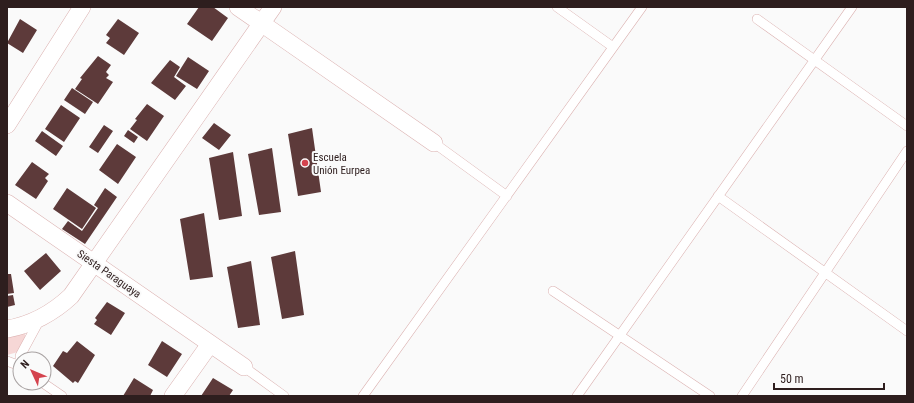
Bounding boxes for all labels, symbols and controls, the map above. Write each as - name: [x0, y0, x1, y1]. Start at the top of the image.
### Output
- place label: Escuela Unión Eurpea: [313, 151, 370, 177]
- marker: Escuela Unión Eurpea: [300, 158, 310, 168]
- street label: Siesta Paraguaya: [75, 247, 143, 301]
- north arrow: [12, 351, 52, 391]
- text: N: [18, 357, 32, 371]
- scale bar: [774, 365, 884, 391]
- text: 50 m: [780, 372, 804, 386]

